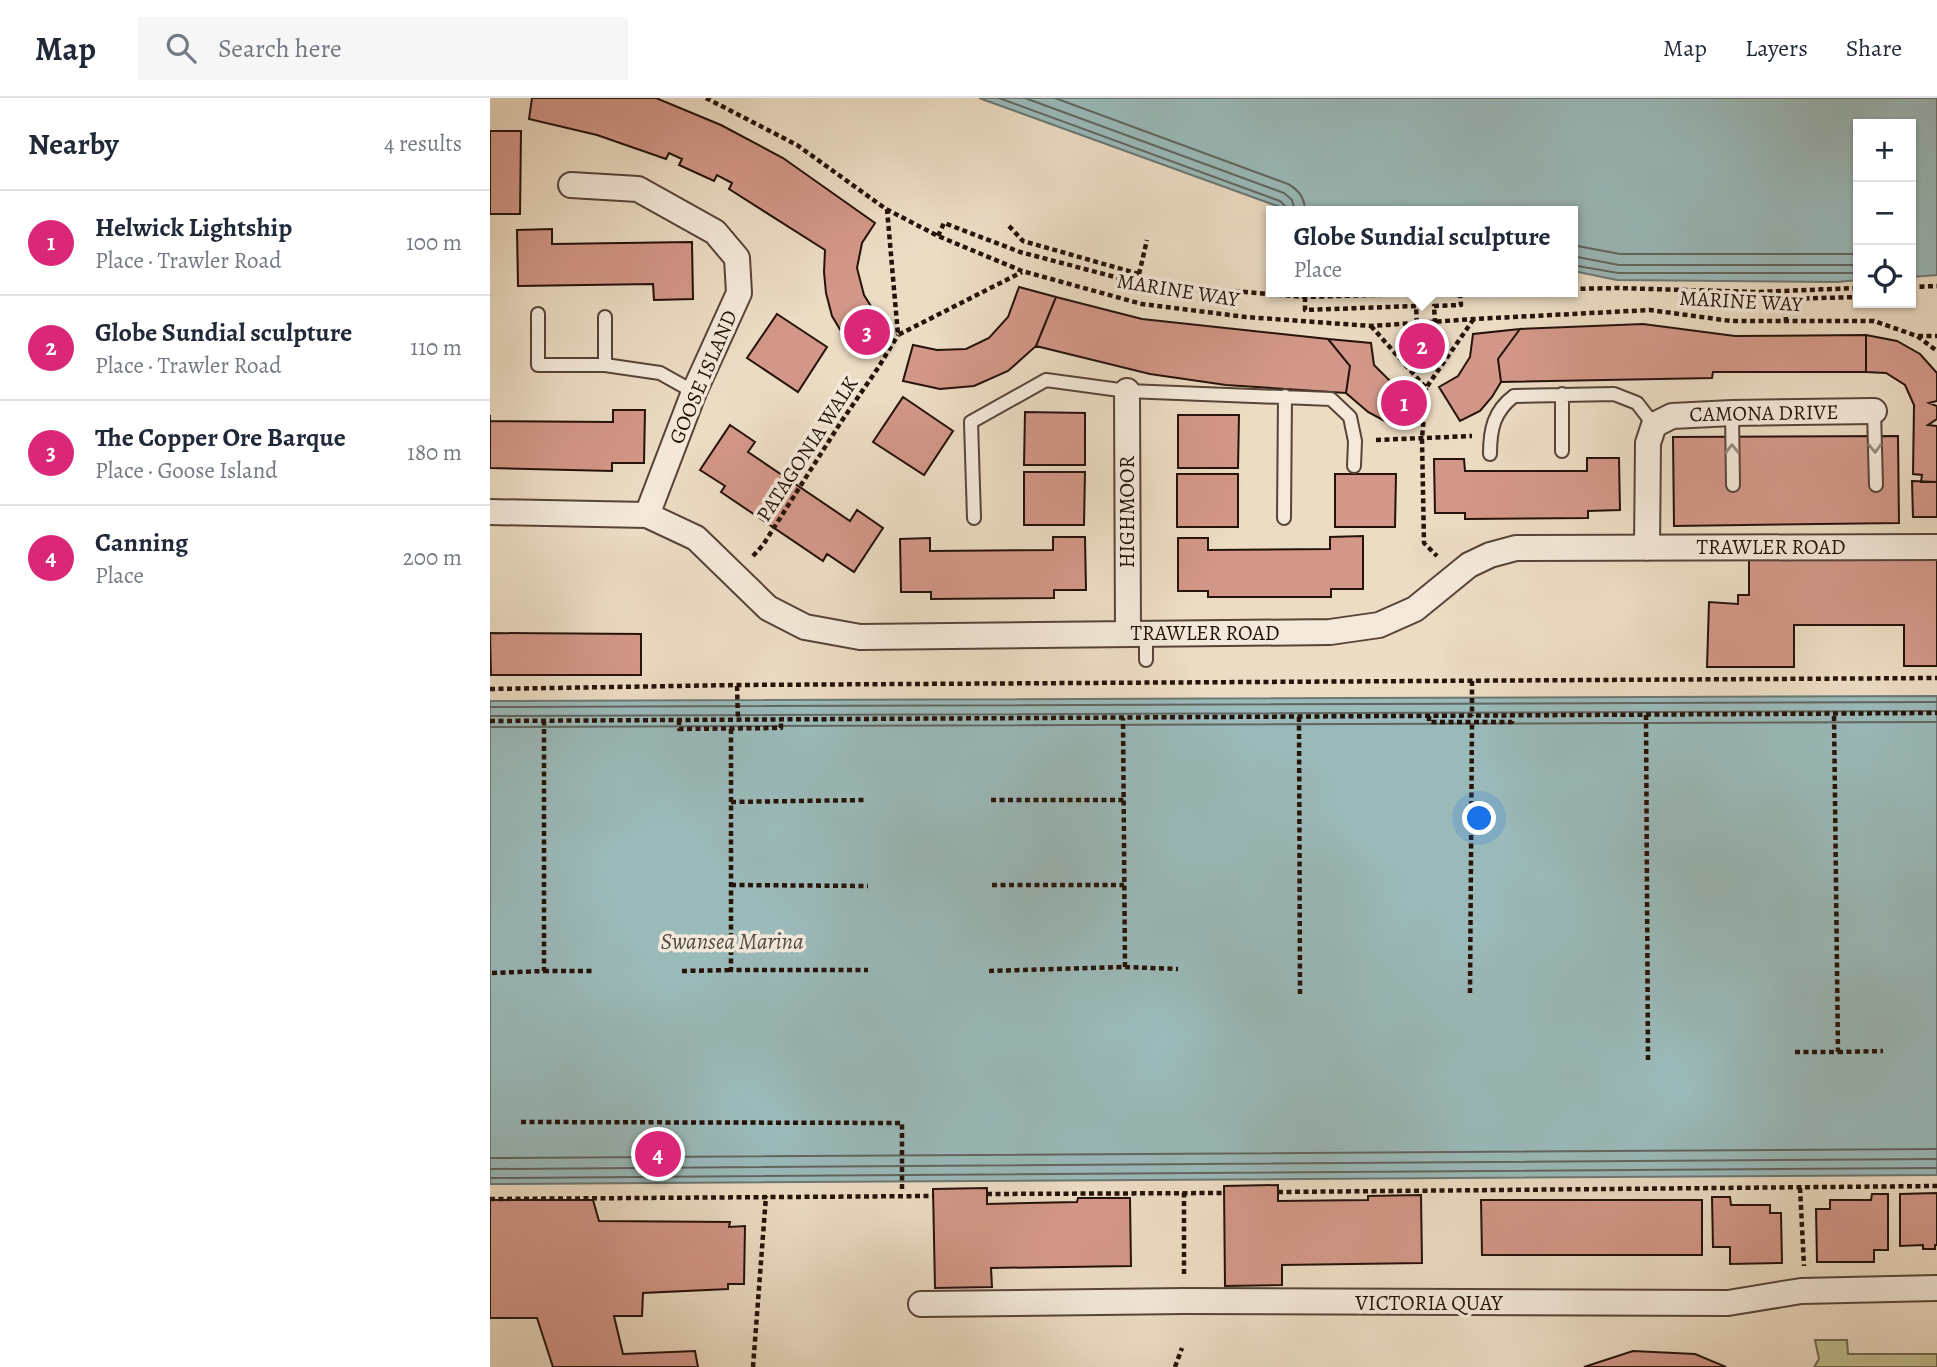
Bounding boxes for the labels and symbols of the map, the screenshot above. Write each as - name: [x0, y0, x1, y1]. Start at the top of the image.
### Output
- street label: MARINE WAY: [1115, 267, 1242, 314]
- street label: MARINE WAY: [1679, 284, 1804, 318]
- street label: GOOSE ISLAND: [662, 306, 744, 448]
- pin: 3: [844, 306, 890, 358]
- pin: 2: [1399, 320, 1445, 372]
- street label: PATAGONIA WALK: [750, 371, 864, 527]
- pin: 1: [1381, 377, 1427, 429]
- street label: CAMONA DRIVE: [1689, 398, 1839, 428]
- one-way arrow: [1725, 443, 1740, 454]
- one-way arrow: [1868, 443, 1883, 454]
- street label: HIGHMOOR: [1113, 455, 1141, 568]
- street label: TRAWLER ROAD: [1697, 533, 1845, 561]
- street label: TRAWLER ROAD: [1131, 619, 1279, 647]
- your location: [1462, 801, 1496, 835]
- water label: Swansea Marina: [660, 926, 804, 957]
- pin: 4: [635, 1128, 681, 1180]
- street label: VICTORIA QUAY: [1354, 1289, 1503, 1317]

